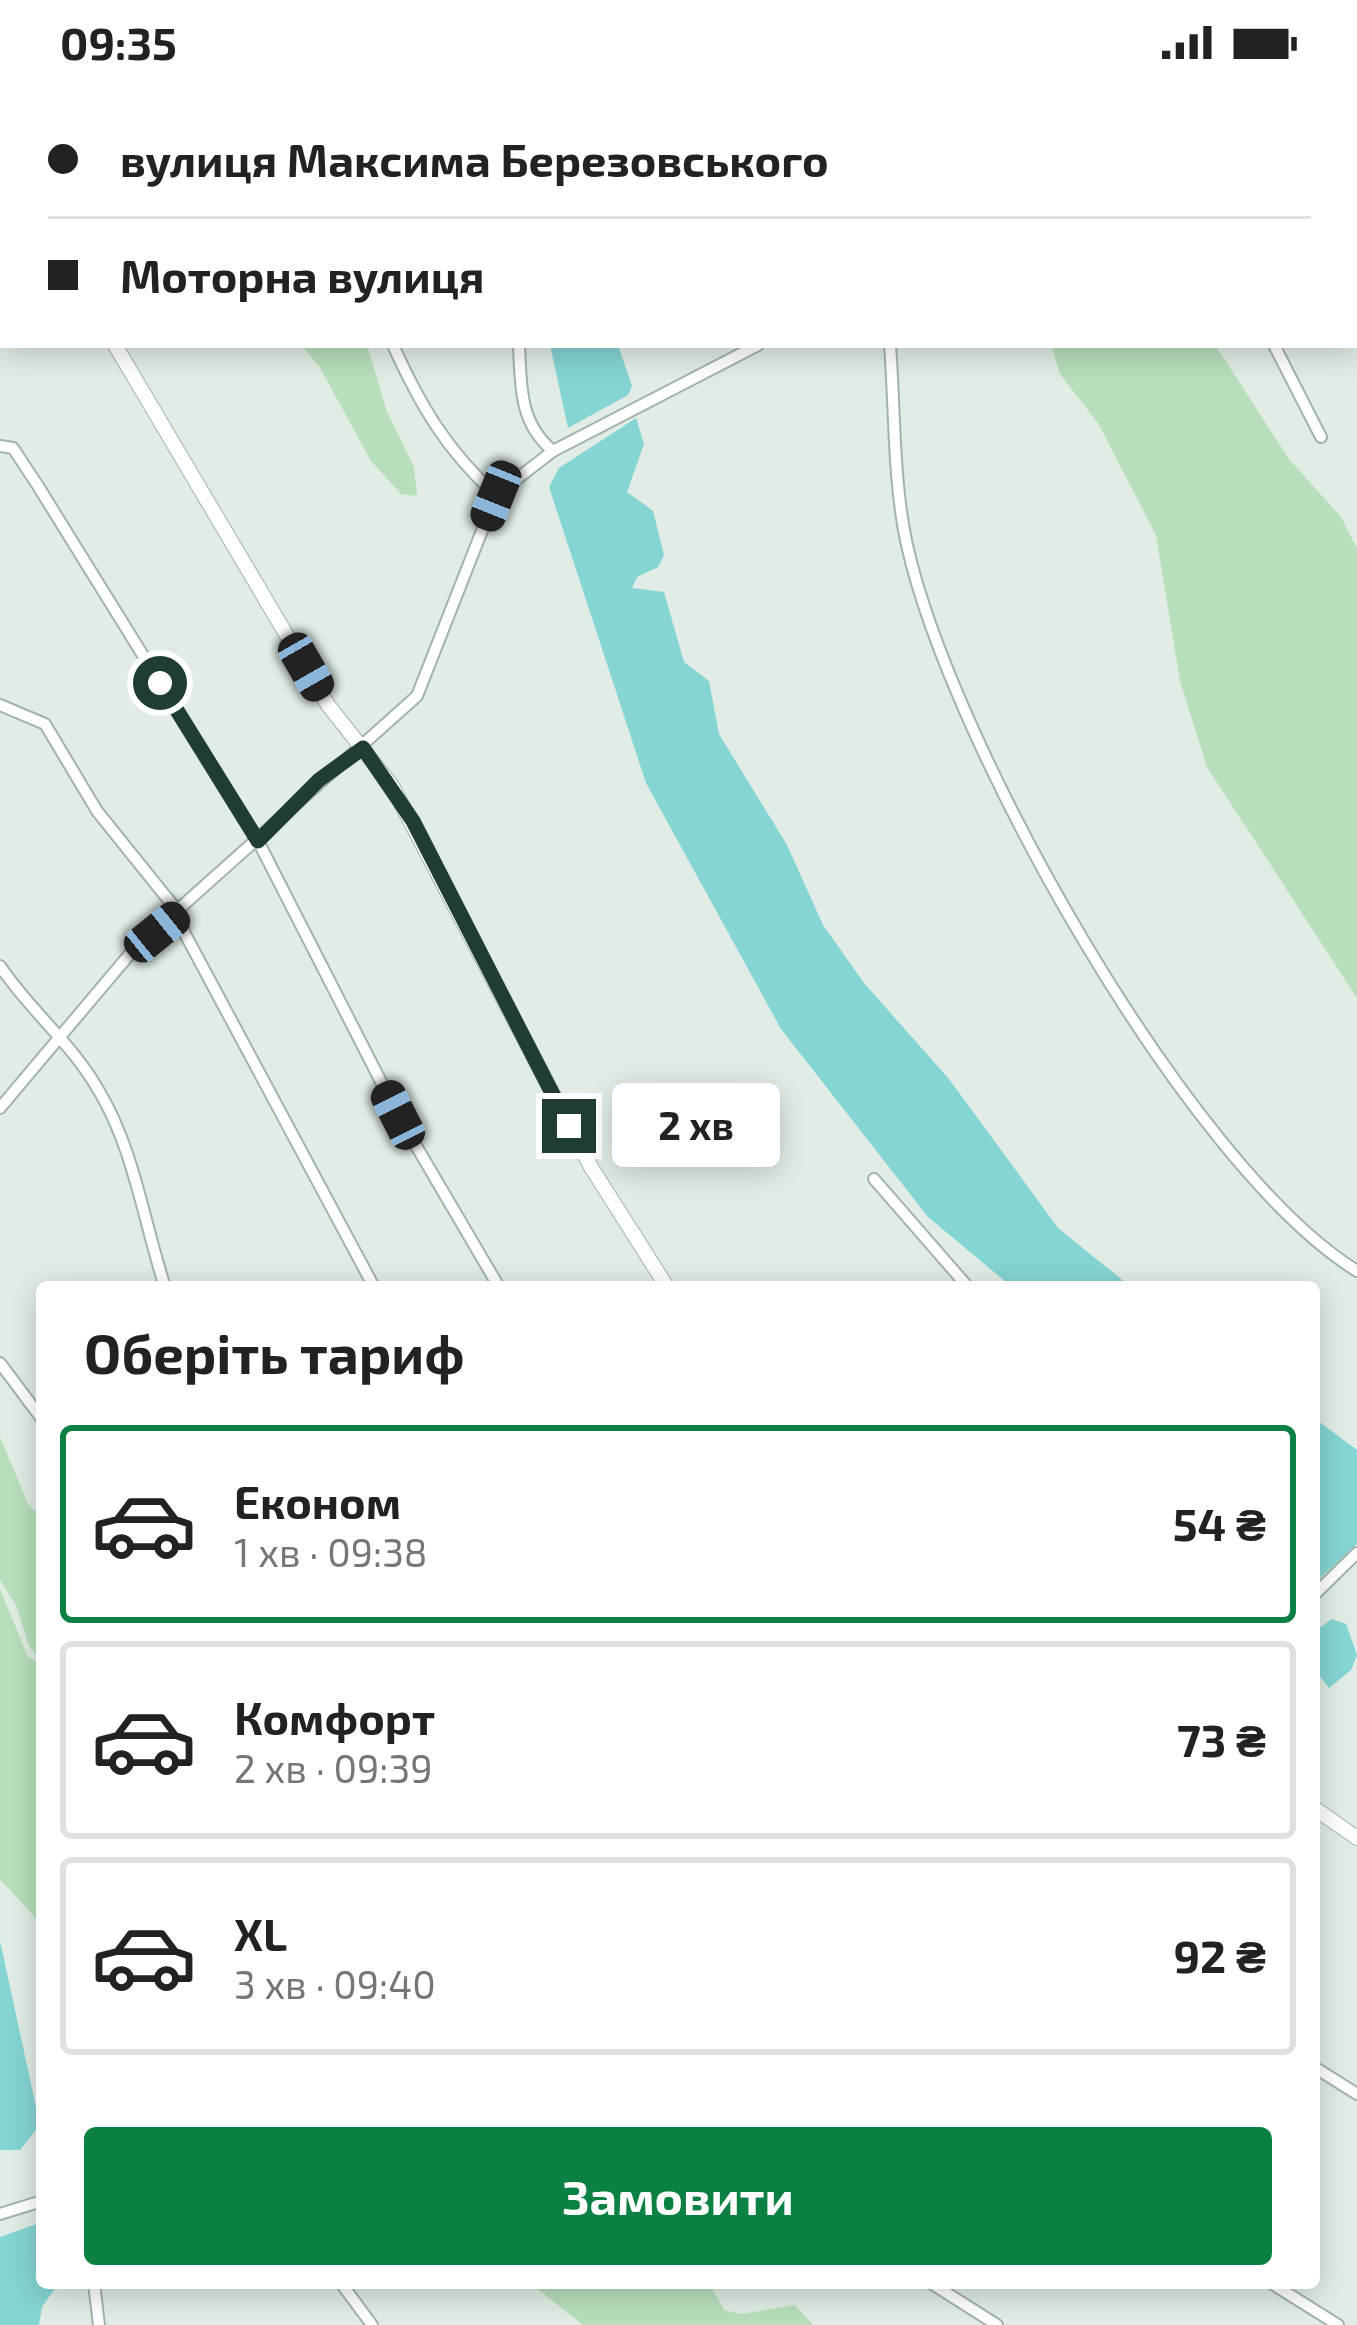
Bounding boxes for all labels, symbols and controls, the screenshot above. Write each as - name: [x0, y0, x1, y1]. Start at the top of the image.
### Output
- text: 09:35: [60, 15, 177, 69]
- text: вулиця Максима Березовського: [120, 132, 829, 186]
- text: Моторна вулиця: [120, 248, 484, 302]
- car: [466, 456, 526, 536]
- car: [272, 627, 340, 707]
- route start: [133, 656, 187, 710]
- car: [118, 895, 196, 969]
- car: [366, 1075, 430, 1155]
- callout: 2 хв: [611, 1084, 779, 1168]
- route end: [542, 1099, 596, 1153]
- text: 2 хв: [658, 1101, 734, 1148]
- text: Оберіть тариф: [84, 1320, 465, 1385]
- icon: car: [90, 1470, 198, 1578]
- text: Економ: [234, 1474, 401, 1528]
- text: 54 ₴: [1173, 1496, 1266, 1550]
- text: 1 хв · 09:38: [234, 1528, 428, 1575]
- icon: car: [90, 1686, 198, 1794]
- text: Комфорт: [234, 1690, 435, 1744]
- text: 73 ₴: [1177, 1712, 1266, 1766]
- text: 2 хв · 09:39: [234, 1744, 433, 1791]
- icon: car: [90, 1902, 198, 2010]
- text: XL: [234, 1906, 287, 1960]
- text: 92 ₴: [1174, 1928, 1266, 1982]
- text: 3 хв · 09:40: [234, 1960, 436, 2007]
- button: Замовити: [84, 2127, 1272, 2265]

